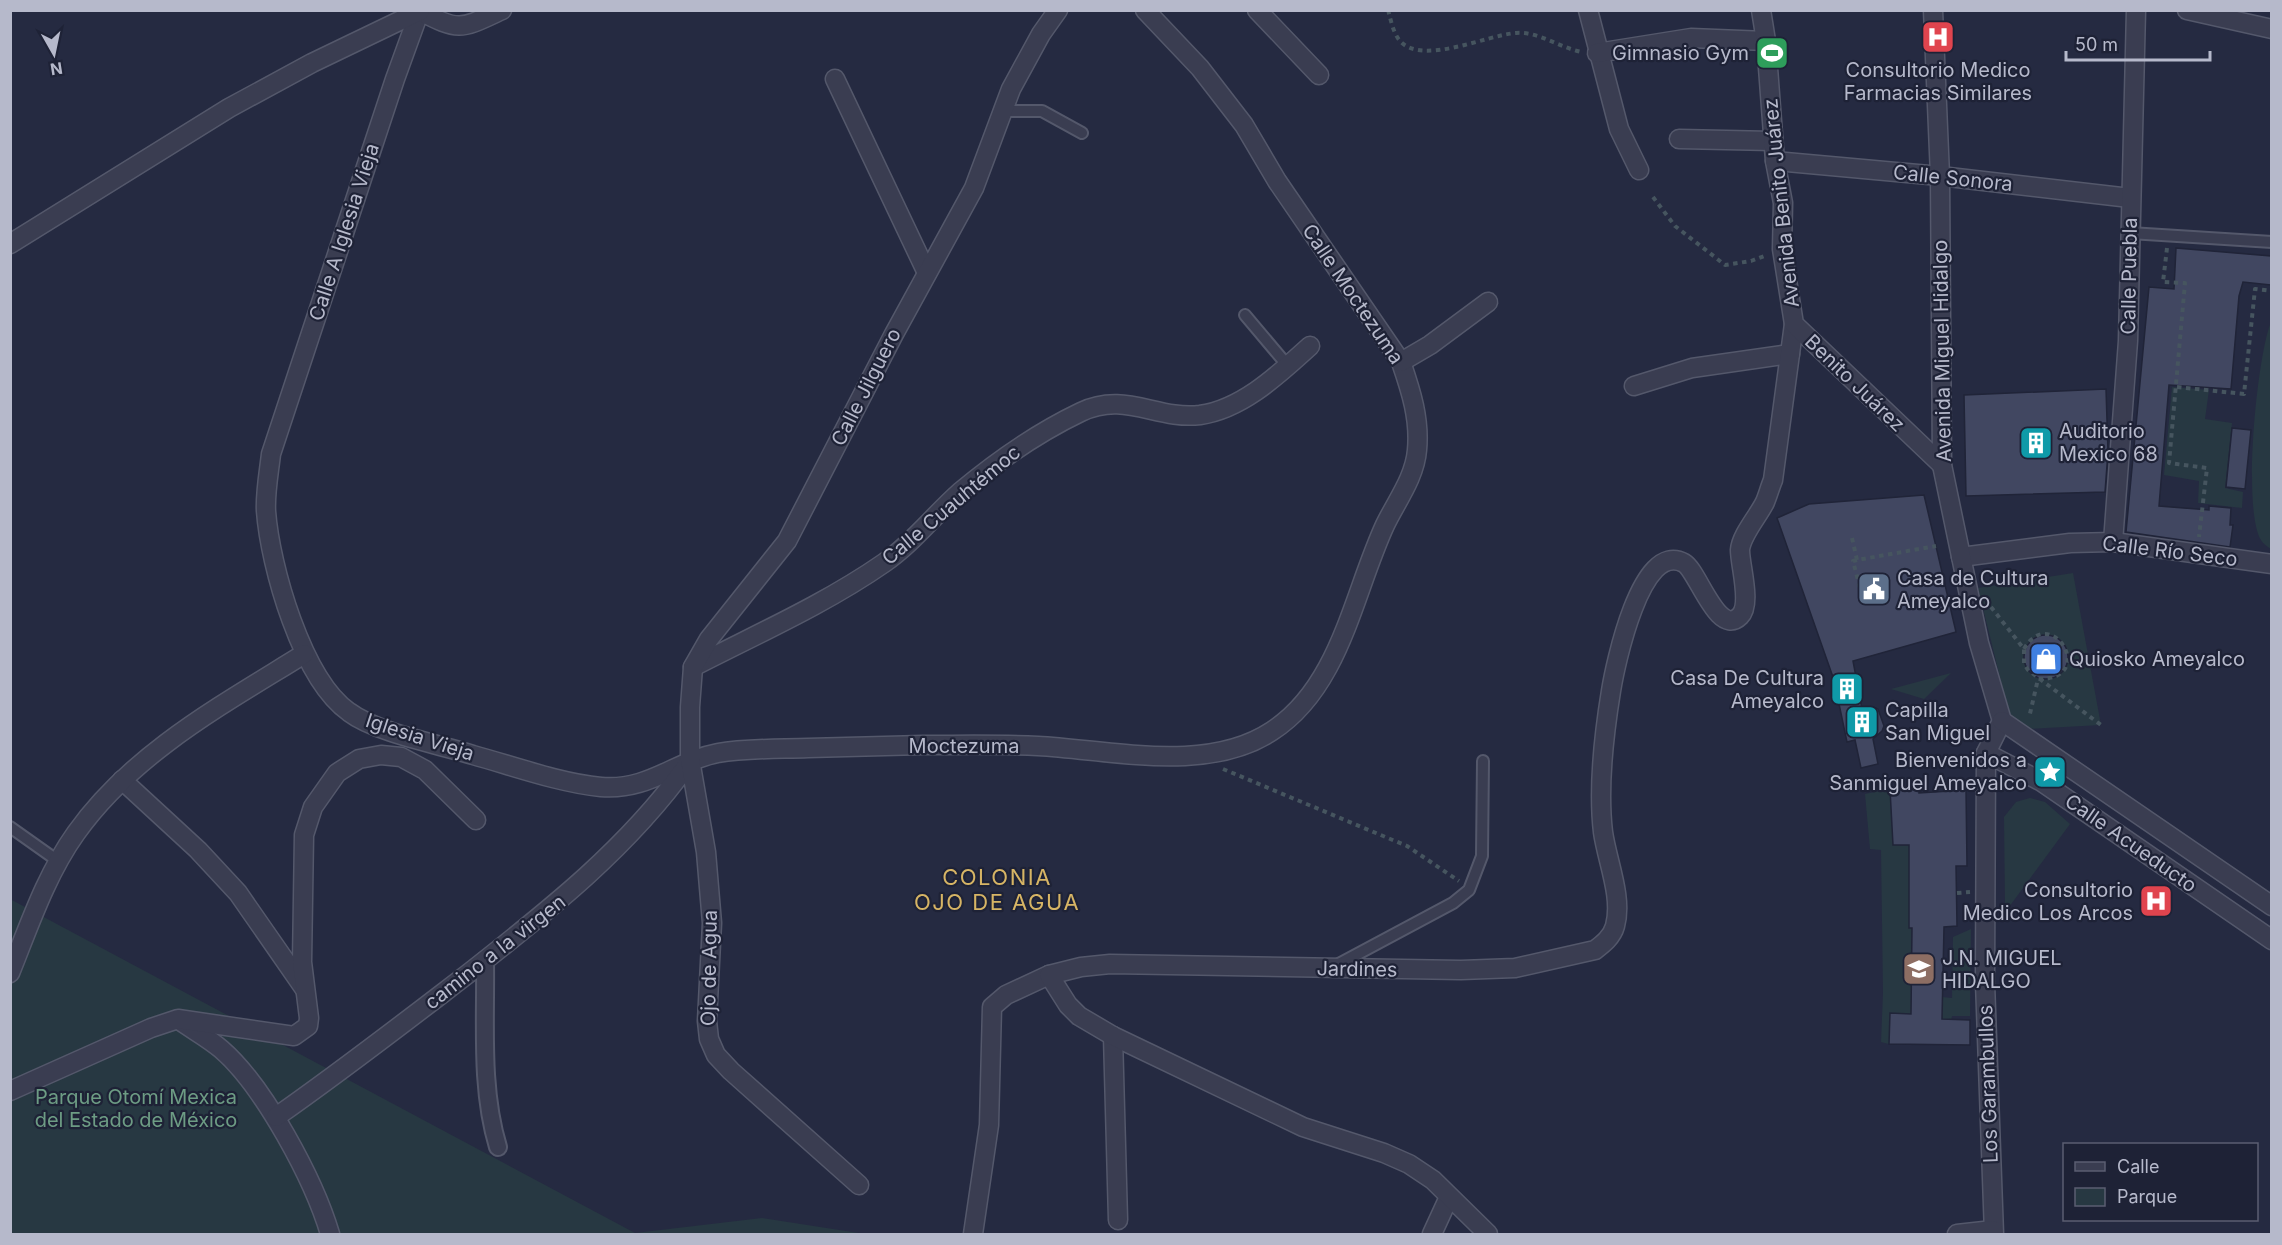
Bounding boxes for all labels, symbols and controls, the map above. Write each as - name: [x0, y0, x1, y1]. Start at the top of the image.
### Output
- hospital icon: Consultorio Medico Farmacias Similares: [1920, 19, 1956, 55]
- north arrow: [24, 24, 84, 84]
- scale bar: [2066, 24, 2210, 62]
- text: 50 m: [2075, 34, 2118, 55]
- sports icon: Gimnasio Gym: [1754, 35, 1790, 71]
- place label: Gimnasio Gym: [1612, 41, 1749, 65]
- text: N: [49, 58, 64, 80]
- place label: Consultorio Medico Farmacias Similares: [1844, 58, 2032, 105]
- street label: Avenida Benito Juárez: [1758, 97, 1804, 309]
- street label: Calle A Iglesia Vieja: [304, 140, 384, 324]
- street label: Calle Sonora: [1892, 160, 2014, 196]
- street label: Calle Puebla: [2116, 217, 2142, 335]
- street label: Calle Moctezuma: [1297, 219, 1409, 369]
- street label: Avenida Miguel Hidalgo: [1928, 240, 1956, 462]
- street label: Calle Jilguero: [826, 324, 906, 450]
- street label: Benito Juárez: [1800, 329, 1910, 437]
- place label: Auditorio Mexico 68: [2059, 419, 2158, 466]
- building icon: Auditorio Mexico 68: [2018, 425, 2054, 461]
- street label: Calle Cuauhtémoc: [877, 440, 1025, 570]
- street label: Calle Río Seco: [2101, 531, 2239, 571]
- place label: Casa de Cultura Ameyalco: [1897, 566, 2048, 613]
- public building icon: Casa de Cultura Ameyalco: [1856, 571, 1892, 607]
- shop icon: Quiosko Ameyalco: [2028, 641, 2064, 677]
- place label: Quiosko Ameyalco: [2069, 647, 2245, 671]
- place label: Casa De Cultura Ameyalco: [1670, 666, 1824, 713]
- building icon: Casa De Cultura Ameyalco: [1829, 671, 1865, 707]
- place label: Capilla San Miguel: [1885, 698, 1990, 745]
- building icon: Capilla San Miguel: [1844, 704, 1880, 740]
- street label: Iglesia Vieja: [363, 708, 477, 766]
- street label: Moctezuma: [909, 734, 1019, 758]
- place label: Bienvenidos a Sanmiguel Ameyalco: [1829, 748, 2027, 795]
- place icon: Bienvenidos a Sanmiguel Ameyalco: [2032, 754, 2068, 790]
- street label: Calle Acueducto: [2060, 789, 2202, 897]
- district label: COLONIA OJO DE AGUA: [914, 864, 1080, 915]
- place label: Consultorio Medico Los Arcos: [1963, 878, 2133, 925]
- hospital icon: Consultorio Medico Los Arcos: [2138, 883, 2174, 919]
- street label: camino a la virgen: [420, 890, 570, 1014]
- street label: Ojo de Agua: [696, 910, 722, 1026]
- place label: J.N. MIGUEL HIDALGO: [1942, 946, 2062, 993]
- school or university icon: J.N. MIGUEL HIDALGO: [1901, 951, 1937, 987]
- street label: Jardines: [1316, 956, 1398, 982]
- street label: Los Garambullos: [1973, 1005, 2003, 1163]
- park label: Parque Otomí Mexica del Estado de México: [35, 1085, 237, 1132]
- legend: [2063, 1143, 2258, 1221]
- text: Calle: [2117, 1156, 2159, 1177]
- text: Parque: [2117, 1186, 2177, 1207]

